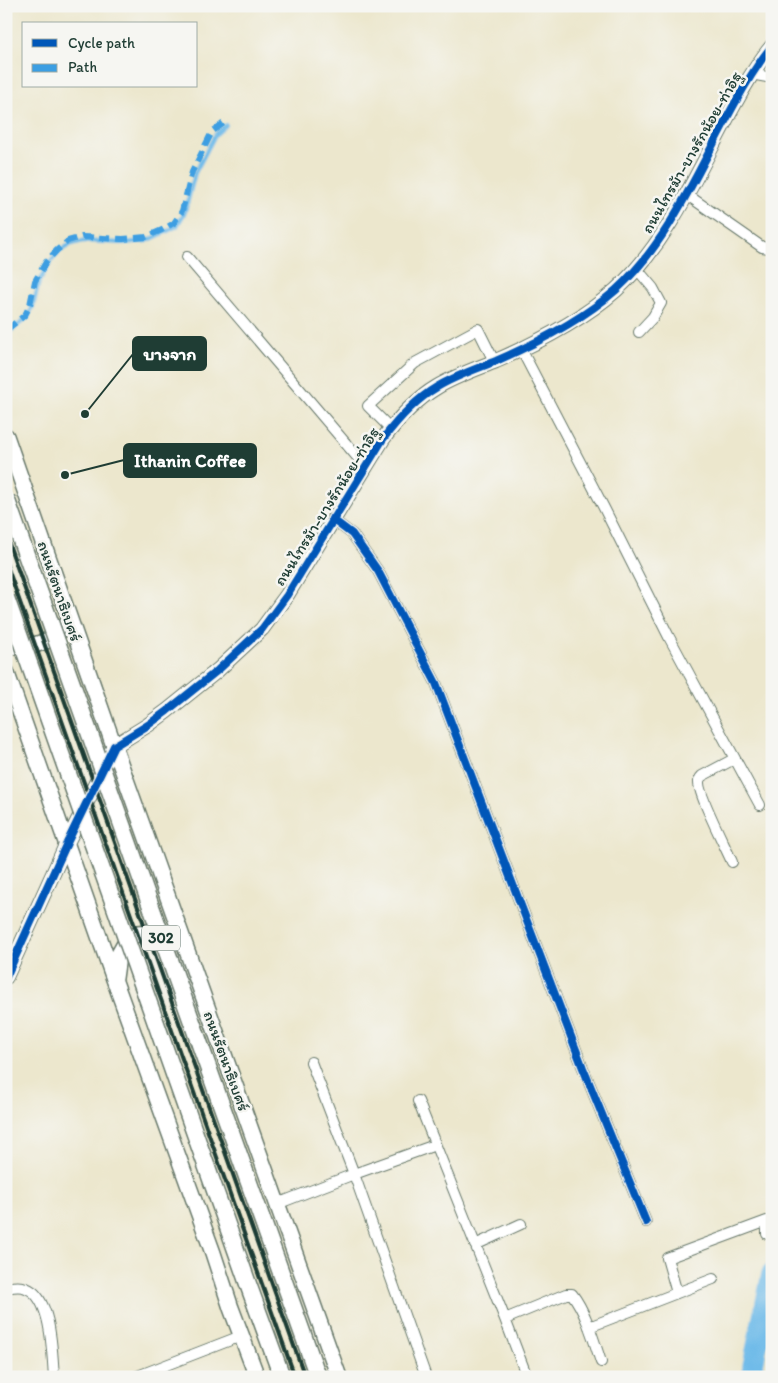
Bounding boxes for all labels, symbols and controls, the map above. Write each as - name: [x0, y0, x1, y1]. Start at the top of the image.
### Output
- legend: [22, 22, 198, 88]
- text: Cycle path: [68, 34, 135, 52]
- text: Path: [68, 58, 97, 76]
- street label: ถนนไทรม้า-บางรักน้อย-ท่าอิฐ: [637, 68, 746, 237]
- callout: บางจาก: [133, 337, 206, 370]
- text: บางจาก: [142, 343, 197, 365]
- street label: ถนนไทรม้า-บางรักน้อย-ท่าอิฐ: [270, 423, 384, 590]
- callout: Ithanin Coffee: [124, 444, 256, 477]
- text: Ithanin Coffee: [134, 450, 246, 472]
- street label: ถนนรัตนาธิเบศร์: [33, 538, 86, 644]
- road number: 302: [142, 926, 180, 950]
- street label: ถนนรัตนาธิเบศร์: [200, 1008, 253, 1114]

